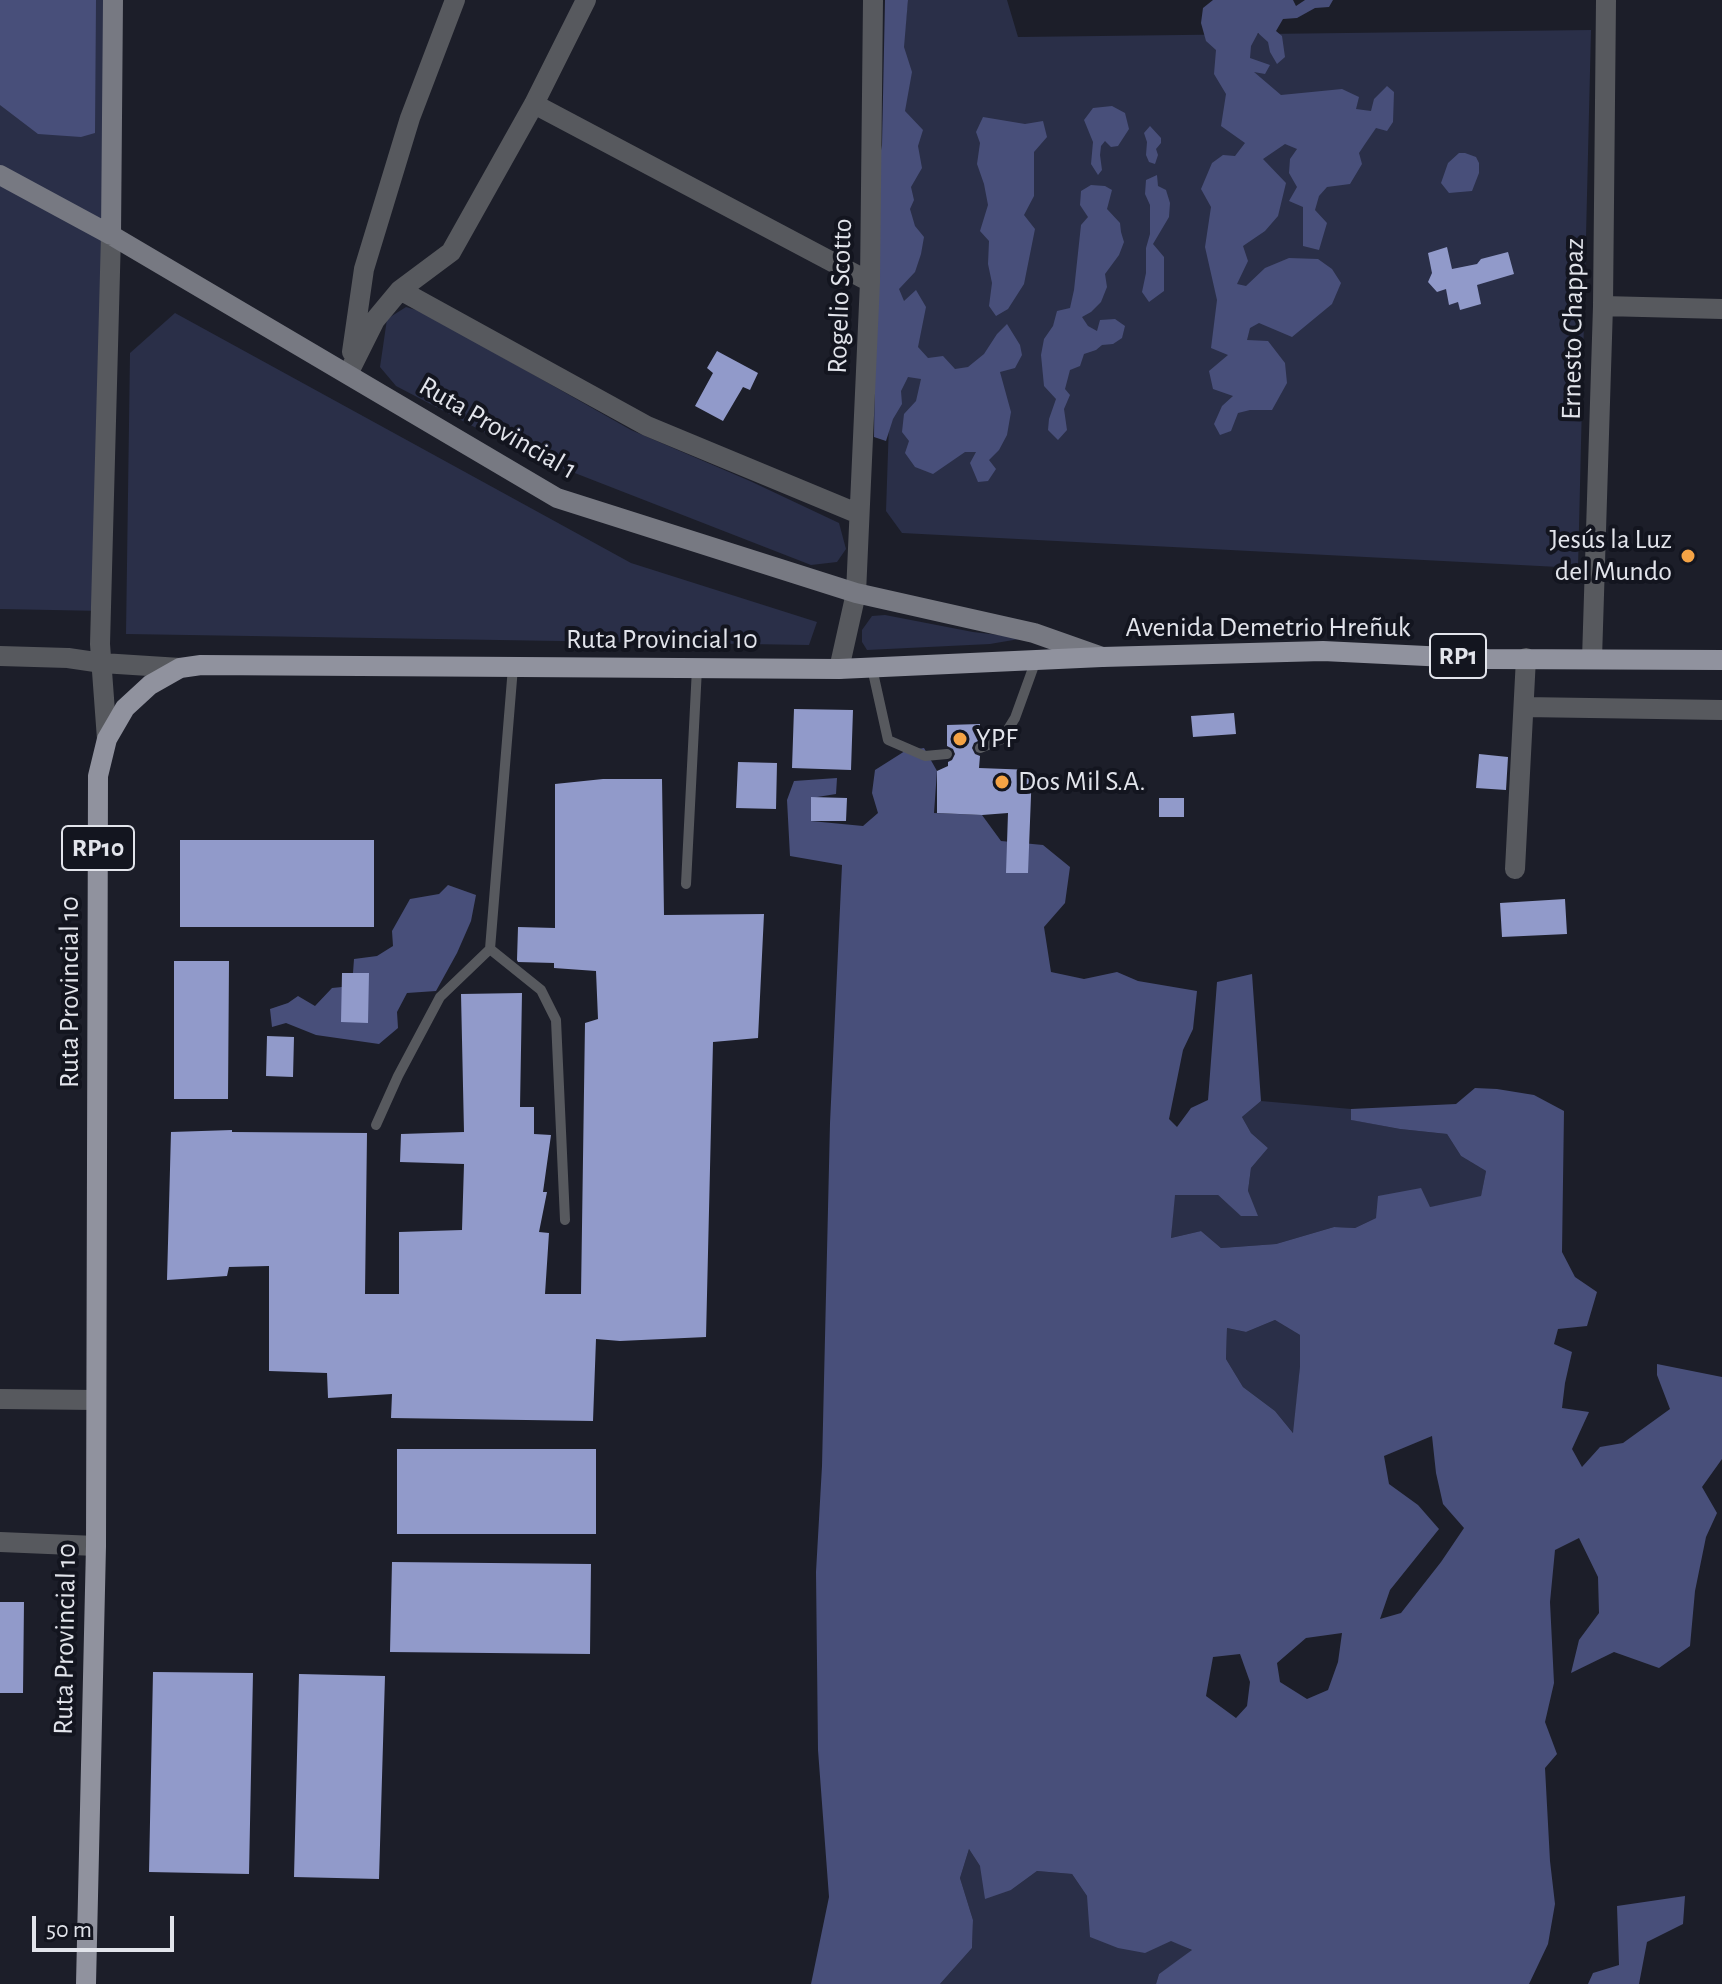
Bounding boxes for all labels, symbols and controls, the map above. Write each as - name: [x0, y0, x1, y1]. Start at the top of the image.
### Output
- street label: Rogelio Scotto: [821, 218, 859, 374]
- street label: Ernesto Chappaz: [1555, 238, 1591, 420]
- street label: Ruta Provincial 1: [413, 369, 583, 487]
- place label: Jesús la Luz del Mundo: [1549, 523, 1672, 589]
- marker: Jesús la Luz del Mundo: [1679, 547, 1697, 565]
- street label: Avenida Demetrio Hreñuk: [1125, 611, 1411, 645]
- street label: Ruta Provincial 10: [566, 623, 758, 657]
- road number: RP1: [1430, 634, 1486, 678]
- place label: YPF: [976, 722, 1017, 756]
- marker: YPF: [951, 730, 969, 748]
- place label: Dos Mil S.A.: [1018, 765, 1146, 799]
- marker: Dos Mil S.A.: [993, 773, 1011, 791]
- road number: RP10: [62, 826, 134, 870]
- street label: Ruta Provincial 10: [53, 896, 87, 1088]
- street label: Ruta Provincial 10: [47, 1543, 83, 1735]
- scale bar: [36, 1900, 178, 1950]
- text: 50 m: [46, 1918, 92, 1942]

